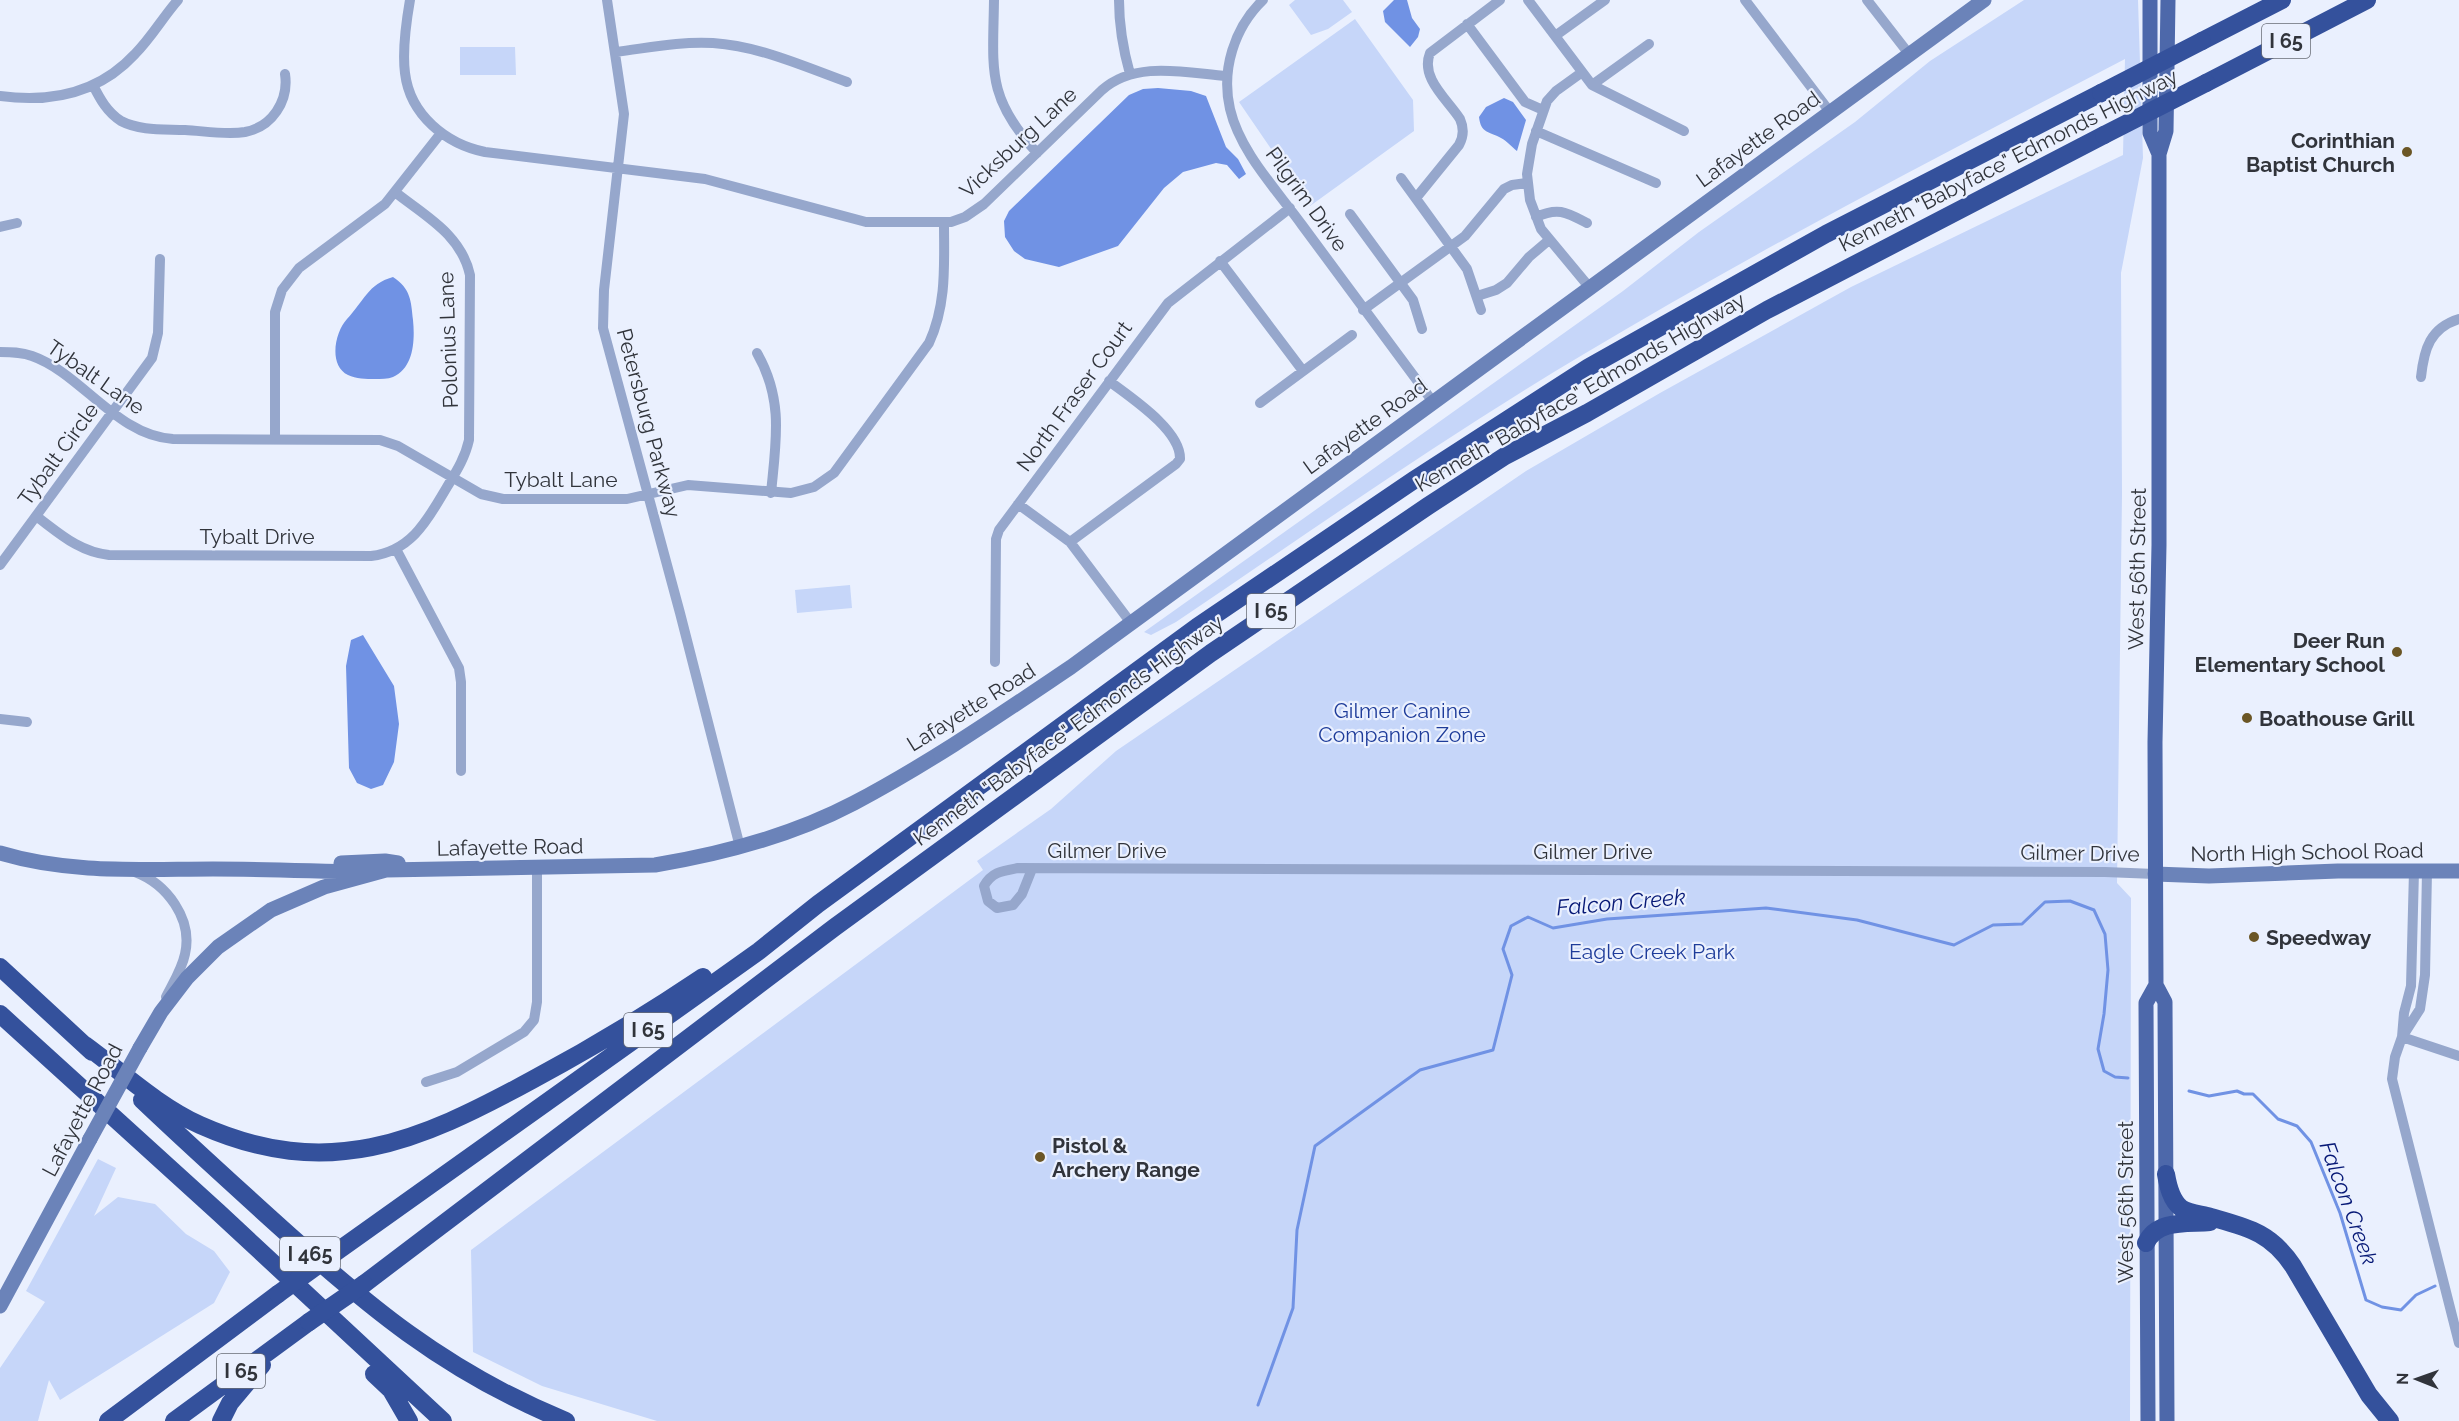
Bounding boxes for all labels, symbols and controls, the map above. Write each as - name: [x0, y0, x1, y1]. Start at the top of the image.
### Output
- road number: I 65: [2262, 24, 2310, 58]
- street label: Kenneth "Babyface" Edmonds Highway: [1834, 63, 2182, 257]
- street label: Vicksburg Lane: [954, 81, 1082, 203]
- street label: Lafayette Road: [1691, 86, 1825, 192]
- place label: Corinthian Baptist Church: [2246, 128, 2395, 177]
- street label: Pilgrim Drive: [1261, 142, 1353, 256]
- marker: Corinthian Baptist Church: [2400, 145, 2414, 159]
- street label: Polonius Lane: [433, 271, 463, 409]
- street label: Kenneth "Babyface" Edmonds Highway: [1411, 287, 1749, 497]
- street label: North Fraser Court: [1011, 316, 1137, 476]
- street label: Petersburg Parkway: [612, 326, 686, 520]
- street label: Tybalt Lane: [42, 334, 150, 420]
- street label: Lafayette Road: [1298, 373, 1432, 479]
- street label: Tybalt Circle: [12, 398, 104, 510]
- street label: Tybalt Lane: [504, 467, 618, 492]
- street label: West 56th Street: [2123, 488, 2151, 650]
- street label: Tybalt Drive: [199, 524, 315, 549]
- road number: I 65: [1247, 594, 1295, 628]
- street label: Kenneth "Babyface" Edmonds Highway: [908, 609, 1228, 851]
- place label: Deer Run Elementary School: [2195, 628, 2385, 677]
- marker: Deer Run Elementary School: [2390, 645, 2404, 659]
- street label: Lafayette Road: [902, 658, 1040, 756]
- park label: Gilmer Canine Companion Zone: [1318, 698, 1486, 747]
- place label: Boathouse Grill: [2259, 706, 2415, 731]
- marker: Boathouse Grill: [2240, 711, 2254, 725]
- street label: Lafayette Road: [436, 833, 584, 861]
- street label: North High School Road: [2190, 837, 2424, 867]
- street label: Gilmer Drive: [1047, 838, 1167, 863]
- street label: Gilmer Drive: [1533, 839, 1653, 864]
- street label: Gilmer Drive: [2020, 839, 2140, 867]
- water label: Falcon Creek: [1555, 883, 1687, 921]
- place label: Speedway: [2266, 925, 2372, 950]
- marker: Speedway: [2247, 930, 2261, 944]
- park label: Eagle Creek Park: [1569, 939, 1735, 964]
- road number: I 65: [624, 1013, 672, 1047]
- street label: Lafayette Road: [37, 1039, 127, 1181]
- street label: West 56th Street: [2113, 1121, 2138, 1283]
- place label: Pistol & Archery Range: [1052, 1133, 1200, 1182]
- water label: Falcon Creek: [2315, 1138, 2383, 1269]
- marker: Pistol & Archery Range: [1033, 1150, 1047, 1164]
- road number: I 465: [280, 1237, 340, 1271]
- north arrow: [2387, 1349, 2447, 1409]
- road number: I 65: [217, 1354, 265, 1388]
- text: N: [2393, 1372, 2412, 1385]

